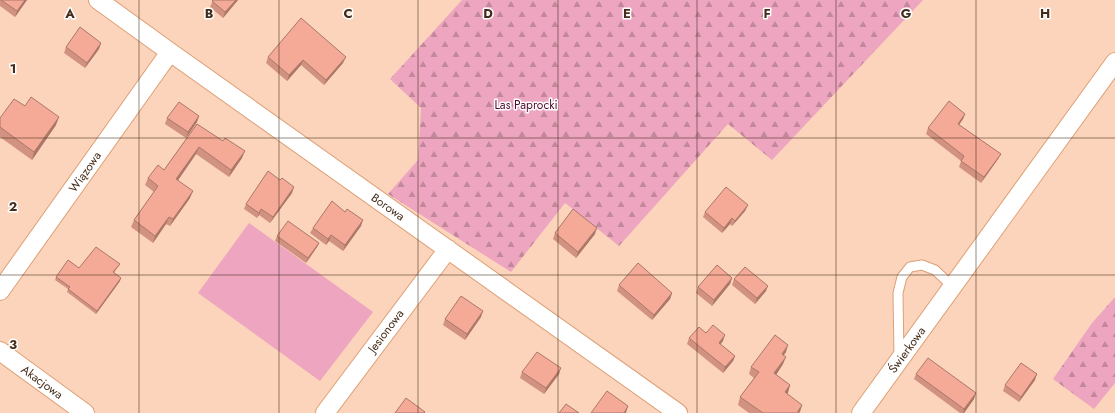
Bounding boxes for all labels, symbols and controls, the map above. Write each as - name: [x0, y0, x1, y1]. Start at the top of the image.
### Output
- text: A: [64, 4, 75, 23]
- text: B: [205, 4, 214, 23]
- text: C: [343, 4, 353, 23]
- text: D: [483, 4, 493, 23]
- text: E: [623, 4, 631, 23]
- text: F: [763, 4, 771, 23]
- text: G: [901, 4, 912, 23]
- text: H: [1040, 4, 1050, 23]
- text: 1: [10, 59, 16, 78]
- park label: Las Paprocki: [494, 96, 558, 114]
- street label: Wiązowa: [64, 148, 106, 196]
- street label: Borowa: [367, 189, 409, 225]
- text: 2: [9, 197, 17, 216]
- street label: Jesionowa: [363, 305, 408, 358]
- street label: Świerkowa: [884, 323, 930, 377]
- text: 3: [9, 335, 17, 354]
- street label: Akacjowa: [17, 361, 67, 404]

